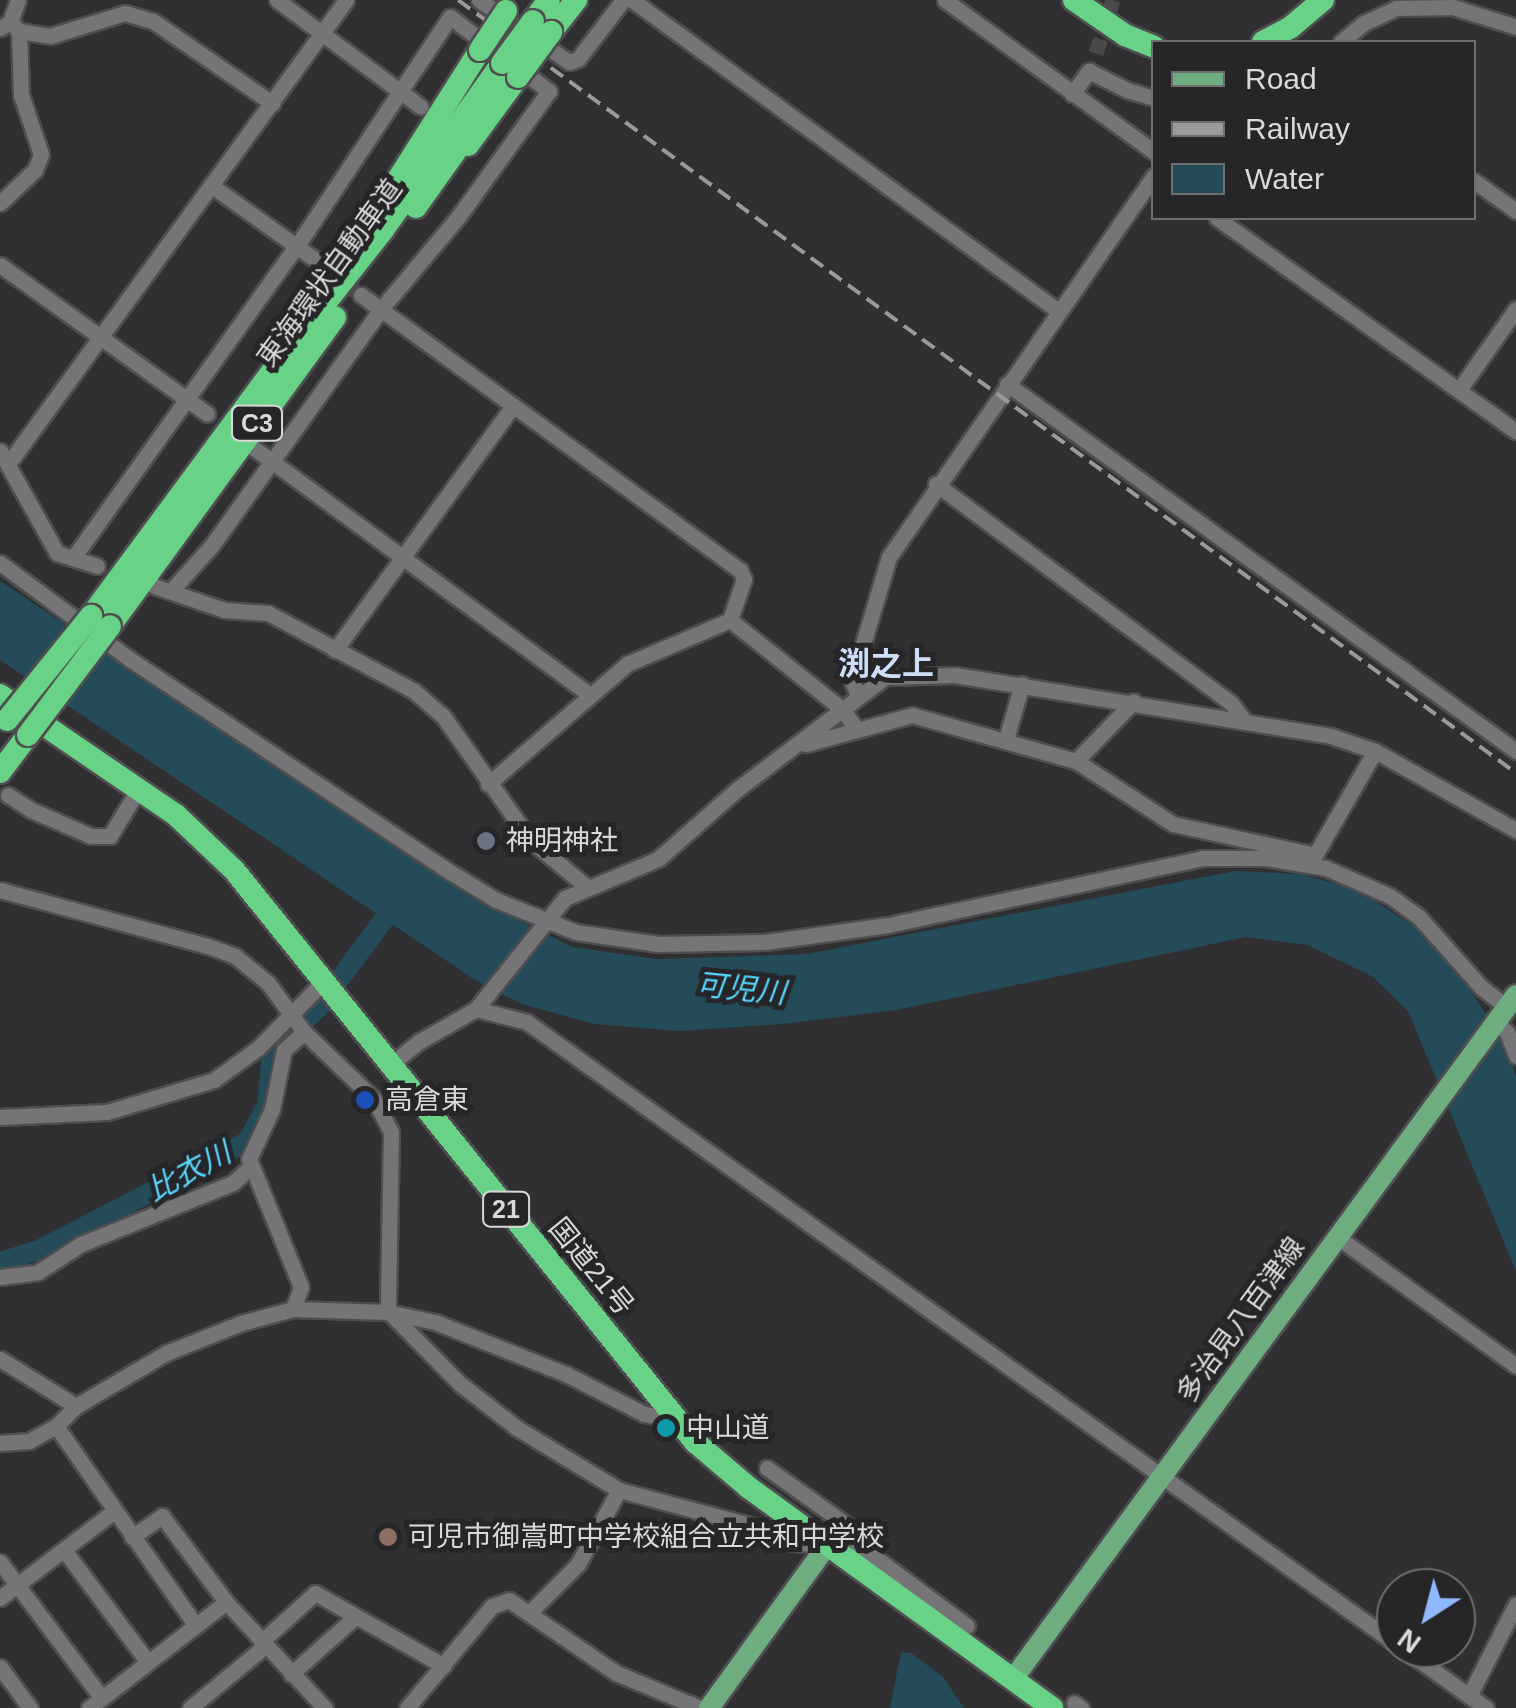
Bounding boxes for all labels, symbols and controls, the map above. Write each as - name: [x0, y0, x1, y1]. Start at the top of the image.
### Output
- legend: [1151, 40, 1476, 220]
- text: Road: [1245, 62, 1317, 95]
- text: Railway: [1245, 112, 1350, 145]
- text: Water: [1245, 162, 1324, 195]
- street label: 東海環状自動車道: [251, 173, 409, 373]
- road number: C3: [230, 403, 284, 443]
- district label: 渕之上: [838, 645, 934, 683]
- place label: 神明神社: [506, 824, 618, 858]
- marker: 神明神社: [475, 830, 497, 852]
- water label: 可児川: [694, 966, 788, 1012]
- place label: 高倉東: [385, 1083, 469, 1117]
- marker: 高倉東: [354, 1089, 376, 1111]
- water label: 比衣川: [141, 1135, 237, 1209]
- road number: 21: [481, 1189, 531, 1229]
- street label: 国道21号: [542, 1212, 640, 1322]
- street label: 多治見八百津線: [1170, 1231, 1312, 1409]
- place label: 中山道: [686, 1411, 770, 1445]
- marker: 中山道: [655, 1417, 677, 1439]
- place label: 可児市御嵩町中学校組合立共和中学校: [408, 1520, 884, 1554]
- marker: 可児市御嵩町中学校組合立共和中学校: [377, 1526, 399, 1548]
- north arrow: [1376, 1568, 1476, 1668]
- text: N: [1392, 1623, 1427, 1660]

